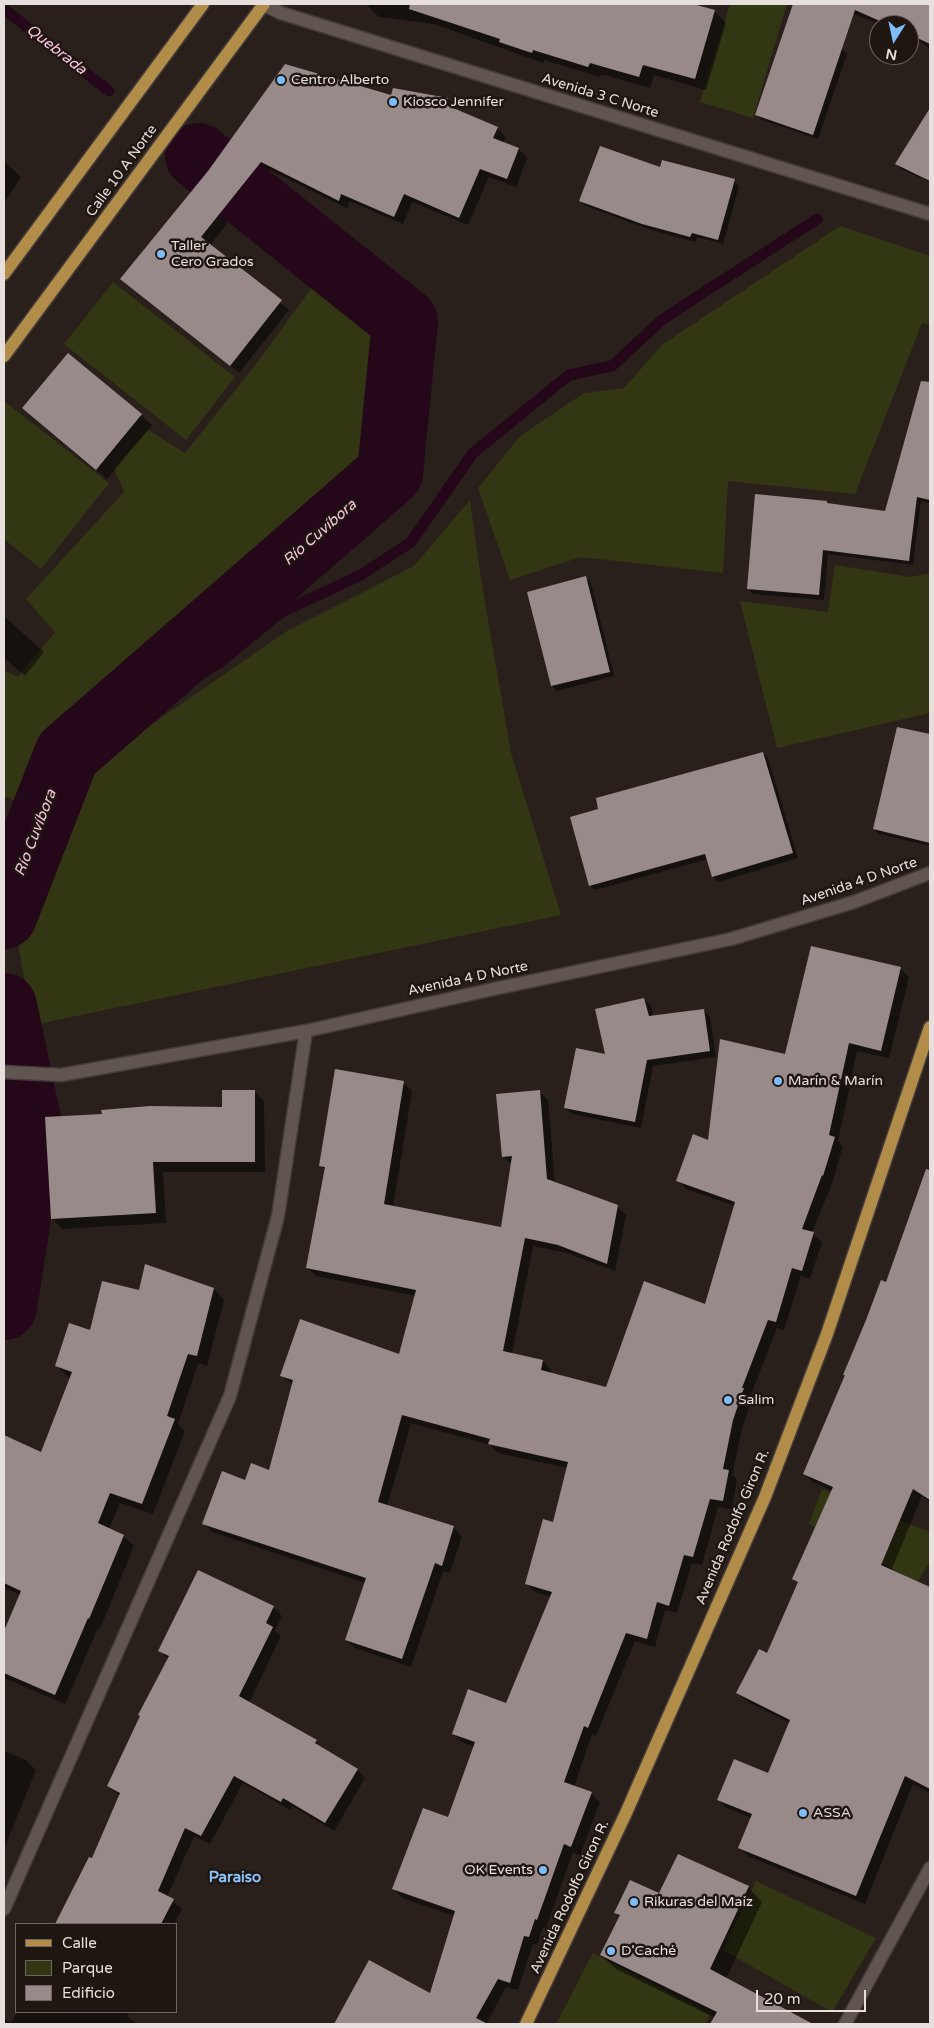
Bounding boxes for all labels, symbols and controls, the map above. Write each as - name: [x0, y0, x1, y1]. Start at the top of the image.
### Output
- north arrow: [869, 15, 919, 65]
- water label: Quebrada: [22, 21, 90, 79]
- text: N: [884, 45, 898, 64]
- street label: Avenida 3 C Norte: [539, 70, 661, 122]
- place label: Centro Alberto: [291, 72, 389, 88]
- marker: Centro Alberto: [275, 74, 287, 86]
- place label: Kiosco Jennifer: [403, 94, 504, 110]
- marker: Kiosco Jennifer: [387, 96, 399, 108]
- street label: Calle 10 A Norte: [83, 122, 161, 220]
- place label: Taller Cero Grados: [171, 238, 254, 270]
- marker: Taller Cero Grados: [155, 248, 167, 260]
- water label: Río Cuvíbora: [280, 496, 360, 570]
- water label: Río Cuvíbora: [11, 787, 61, 879]
- street label: Avenida 4 D Norte: [798, 854, 920, 910]
- street label: Avenida 4 D Norte: [406, 958, 530, 1000]
- place label: Marín & Marín: [788, 1073, 883, 1089]
- marker: Marín & Marín: [772, 1075, 784, 1087]
- place label: Salim: [738, 1392, 774, 1408]
- marker: Salim: [722, 1394, 734, 1406]
- street label: Avenida Rodolfo Giron R.: [693, 1447, 773, 1607]
- place label: ASSA: [813, 1805, 851, 1821]
- marker: ASSA: [797, 1807, 809, 1819]
- street label: Avenida Rodolfo Giron R.: [527, 1818, 613, 1976]
- place label: OK Events: [464, 1862, 533, 1878]
- marker: OK Events: [537, 1864, 549, 1876]
- district label: Paraiso: [209, 1869, 261, 1887]
- place label: Rikuras del Maíz: [644, 1894, 753, 1910]
- marker: Rikuras del Maíz: [628, 1896, 640, 1908]
- legend: [15, 1923, 178, 2013]
- text: Calle: [62, 1934, 97, 1952]
- place label: D'Caché: [621, 1943, 676, 1959]
- marker: D'Caché: [605, 1945, 617, 1957]
- text: Parque: [62, 1959, 113, 1977]
- scale bar: [759, 1980, 869, 2012]
- text: Edificio: [62, 1984, 115, 2002]
- text: 20 m: [764, 1990, 801, 2008]

